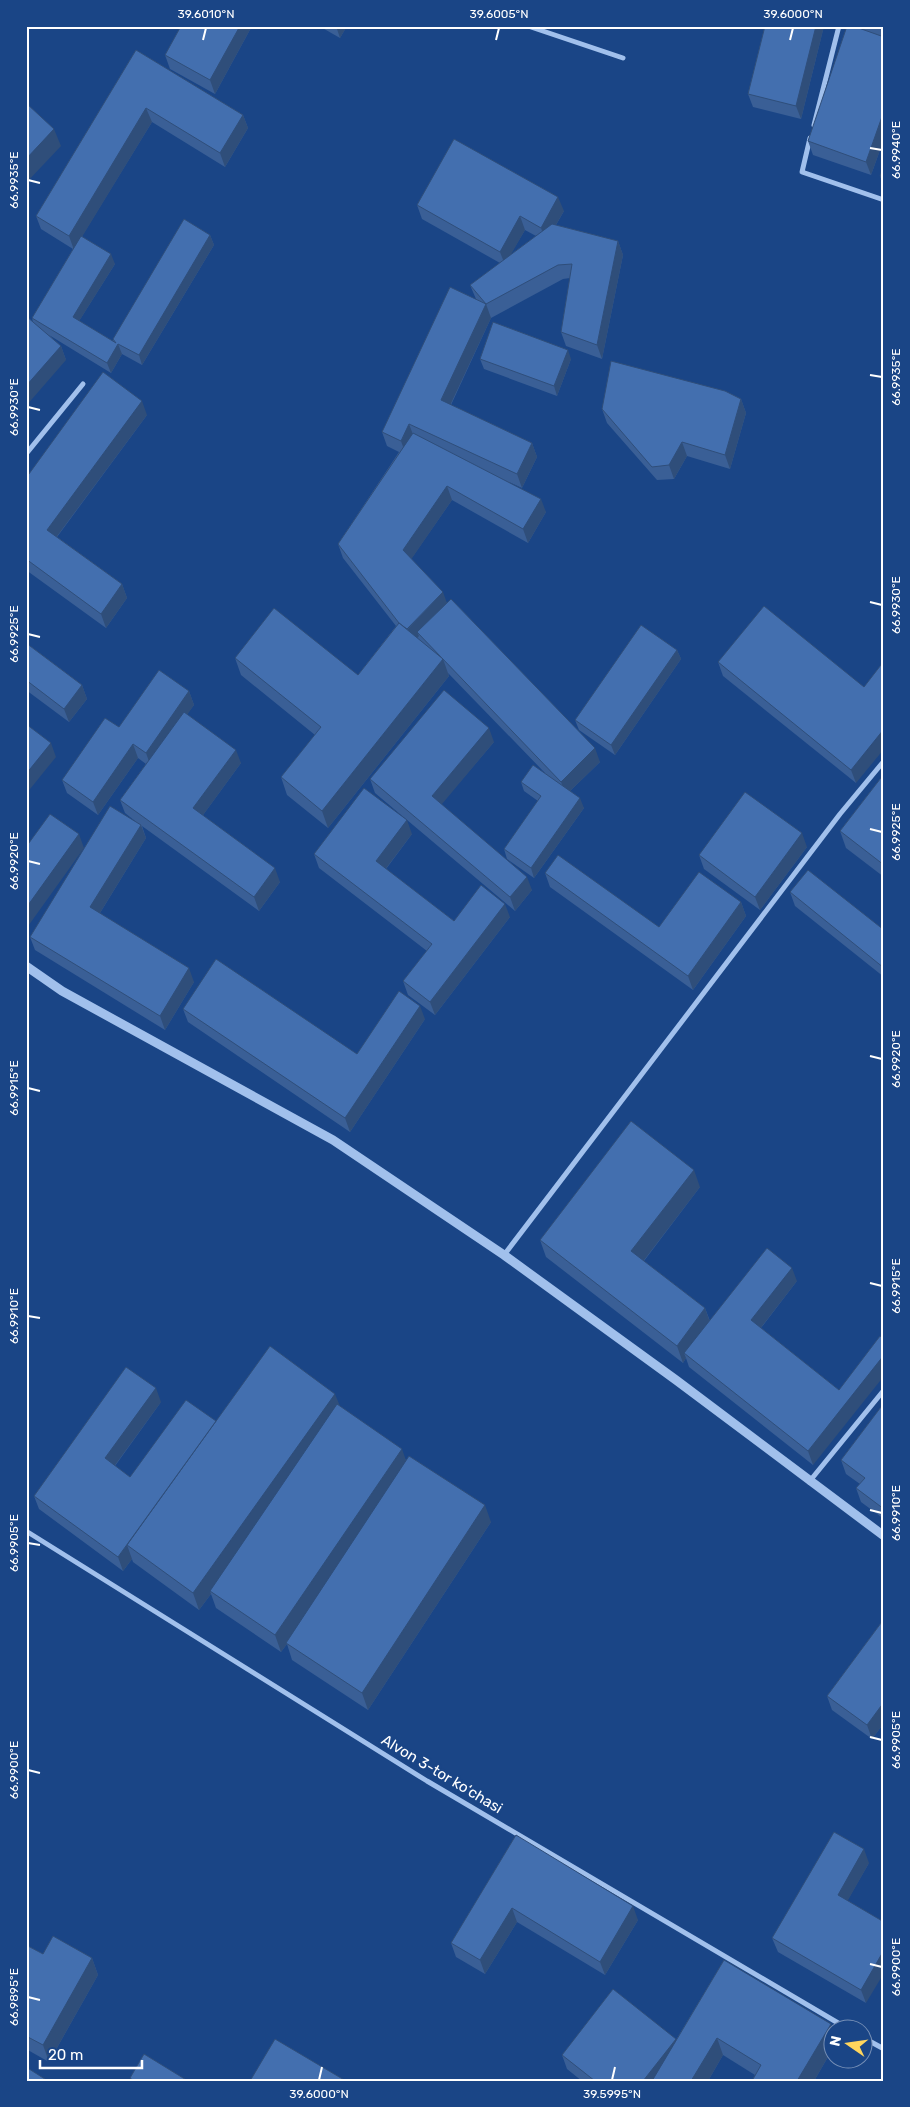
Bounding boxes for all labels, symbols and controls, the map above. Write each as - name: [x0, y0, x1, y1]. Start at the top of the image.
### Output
- text: 39.6010°N: [177, 7, 235, 21]
- text: 39.6005°N: [469, 7, 529, 21]
- text: 39.6000°N: [763, 7, 823, 21]
- text: 66.9940°E: [889, 121, 903, 179]
- text: 66.9935°E: [7, 151, 21, 209]
- text: 66.9935°E: [889, 348, 903, 406]
- text: 66.9930°E: [7, 378, 21, 436]
- text: 66.9930°E: [889, 576, 903, 634]
- text: 66.9925°E: [7, 605, 21, 663]
- text: 66.9925°E: [889, 803, 903, 861]
- text: 66.9920°E: [7, 832, 21, 890]
- text: 66.9920°E: [889, 1030, 903, 1088]
- text: 66.9915°E: [7, 1060, 21, 1116]
- text: 66.9915°E: [889, 1258, 903, 1314]
- text: 66.9910°E: [7, 1288, 21, 1344]
- text: 66.9910°E: [889, 1485, 903, 1541]
- text: 66.9905°E: [7, 1514, 21, 1572]
- text: 66.9905°E: [889, 1711, 903, 1769]
- street label: Alvon 3-tor ko‘chasi: [378, 1731, 506, 1817]
- text: 66.9900°E: [7, 1741, 21, 1799]
- text: 66.9900°E: [889, 1938, 903, 1996]
- text: 66.9895°E: [7, 1968, 21, 2026]
- north arrow: [822, 2020, 872, 2070]
- text: N: [826, 2034, 845, 2048]
- scale bar: [40, 2037, 142, 2069]
- text: 20 m: [48, 2046, 83, 2064]
- text: 39.6000°N: [289, 2087, 349, 2101]
- text: 39.5995°N: [583, 2087, 641, 2101]

